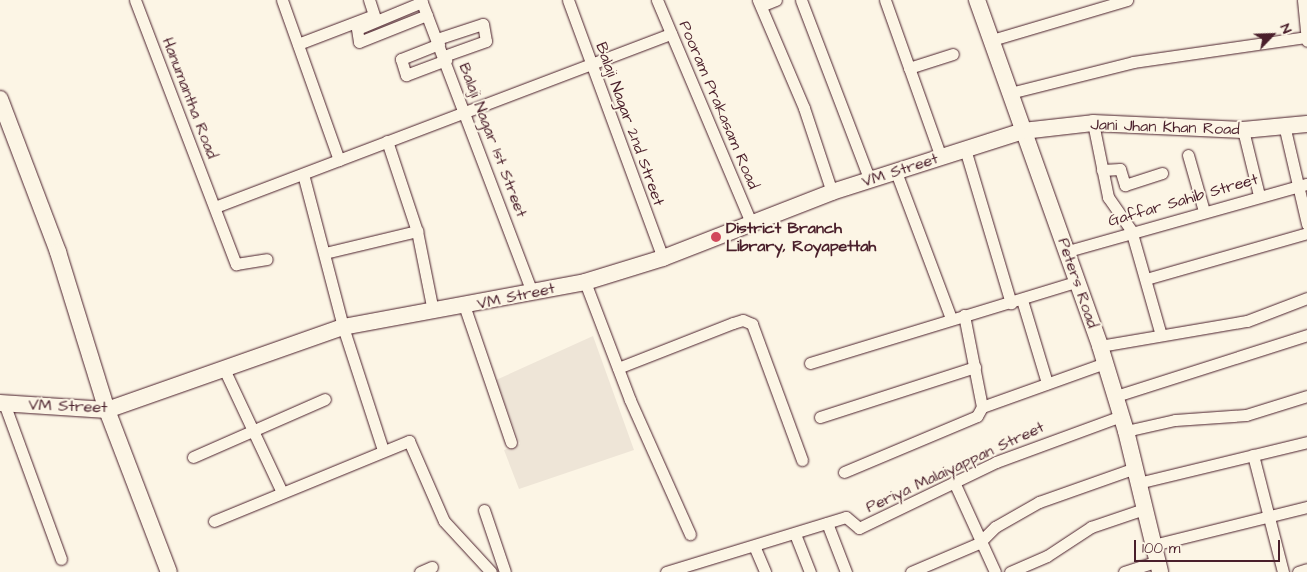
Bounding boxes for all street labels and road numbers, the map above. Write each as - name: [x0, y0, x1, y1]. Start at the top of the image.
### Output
- street label: Pooram Prakasam Road: [675, 18, 763, 192]
- street label: Hanumantha Road: [158, 35, 222, 161]
- street label: Balaji Nagar 2nd Street: [591, 40, 669, 208]
- street label: Balaji Nagar 1st Street: [455, 60, 531, 220]
- street label: Jani Jhan Khan Road: [1090, 115, 1240, 139]
- street label: VM Street: [859, 149, 941, 191]
- street label: Gaffar Sahib Street: [1106, 169, 1260, 231]
- street label: Peters Road: [1054, 235, 1102, 331]
- street label: VM Street: [475, 278, 557, 314]
- street label: VM Street: [28, 395, 108, 417]
- street label: Periya Malaiyappan Street: [863, 417, 1047, 517]

